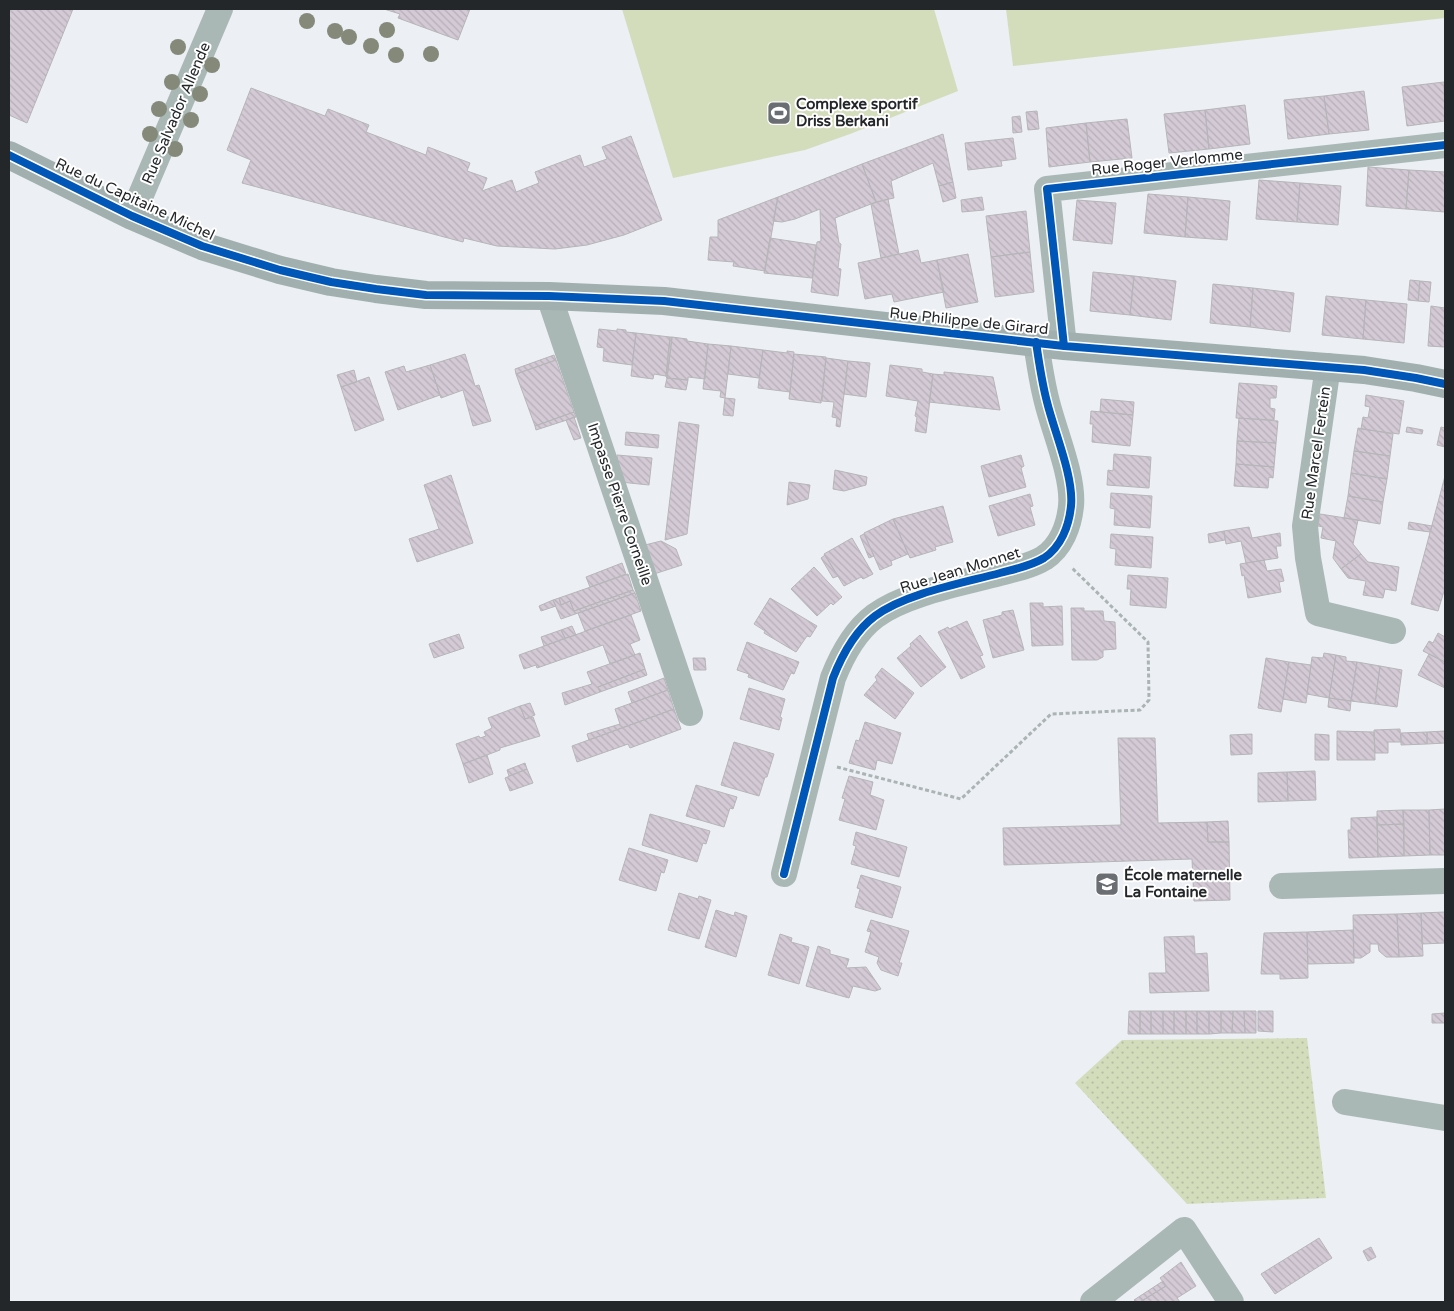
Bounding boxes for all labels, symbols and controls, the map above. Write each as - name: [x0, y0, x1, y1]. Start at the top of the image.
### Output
- street label: Rue Salvador Allende: [138, 39, 214, 187]
- place label: Complexe sportif Driss Berkani: [796, 95, 918, 130]
- sports icon: Complexe sportif Driss Berkani: [766, 100, 792, 126]
- street label: Rue Roger Verlomme: [1090, 145, 1244, 179]
- street label: Rue du Capitaine Michel: [53, 154, 217, 244]
- street label: Rue Philippe de Girard: [889, 304, 1049, 338]
- street label: Rue Marcel Fertein: [1298, 385, 1334, 521]
- street label: Impasse Pierre Corneille: [584, 420, 656, 588]
- street label: Rue Jean Monnet: [898, 543, 1023, 597]
- place label: École maternelle La Fontaine: [1124, 865, 1243, 901]
- school or university icon: École maternelle La Fontaine: [1094, 871, 1120, 897]

